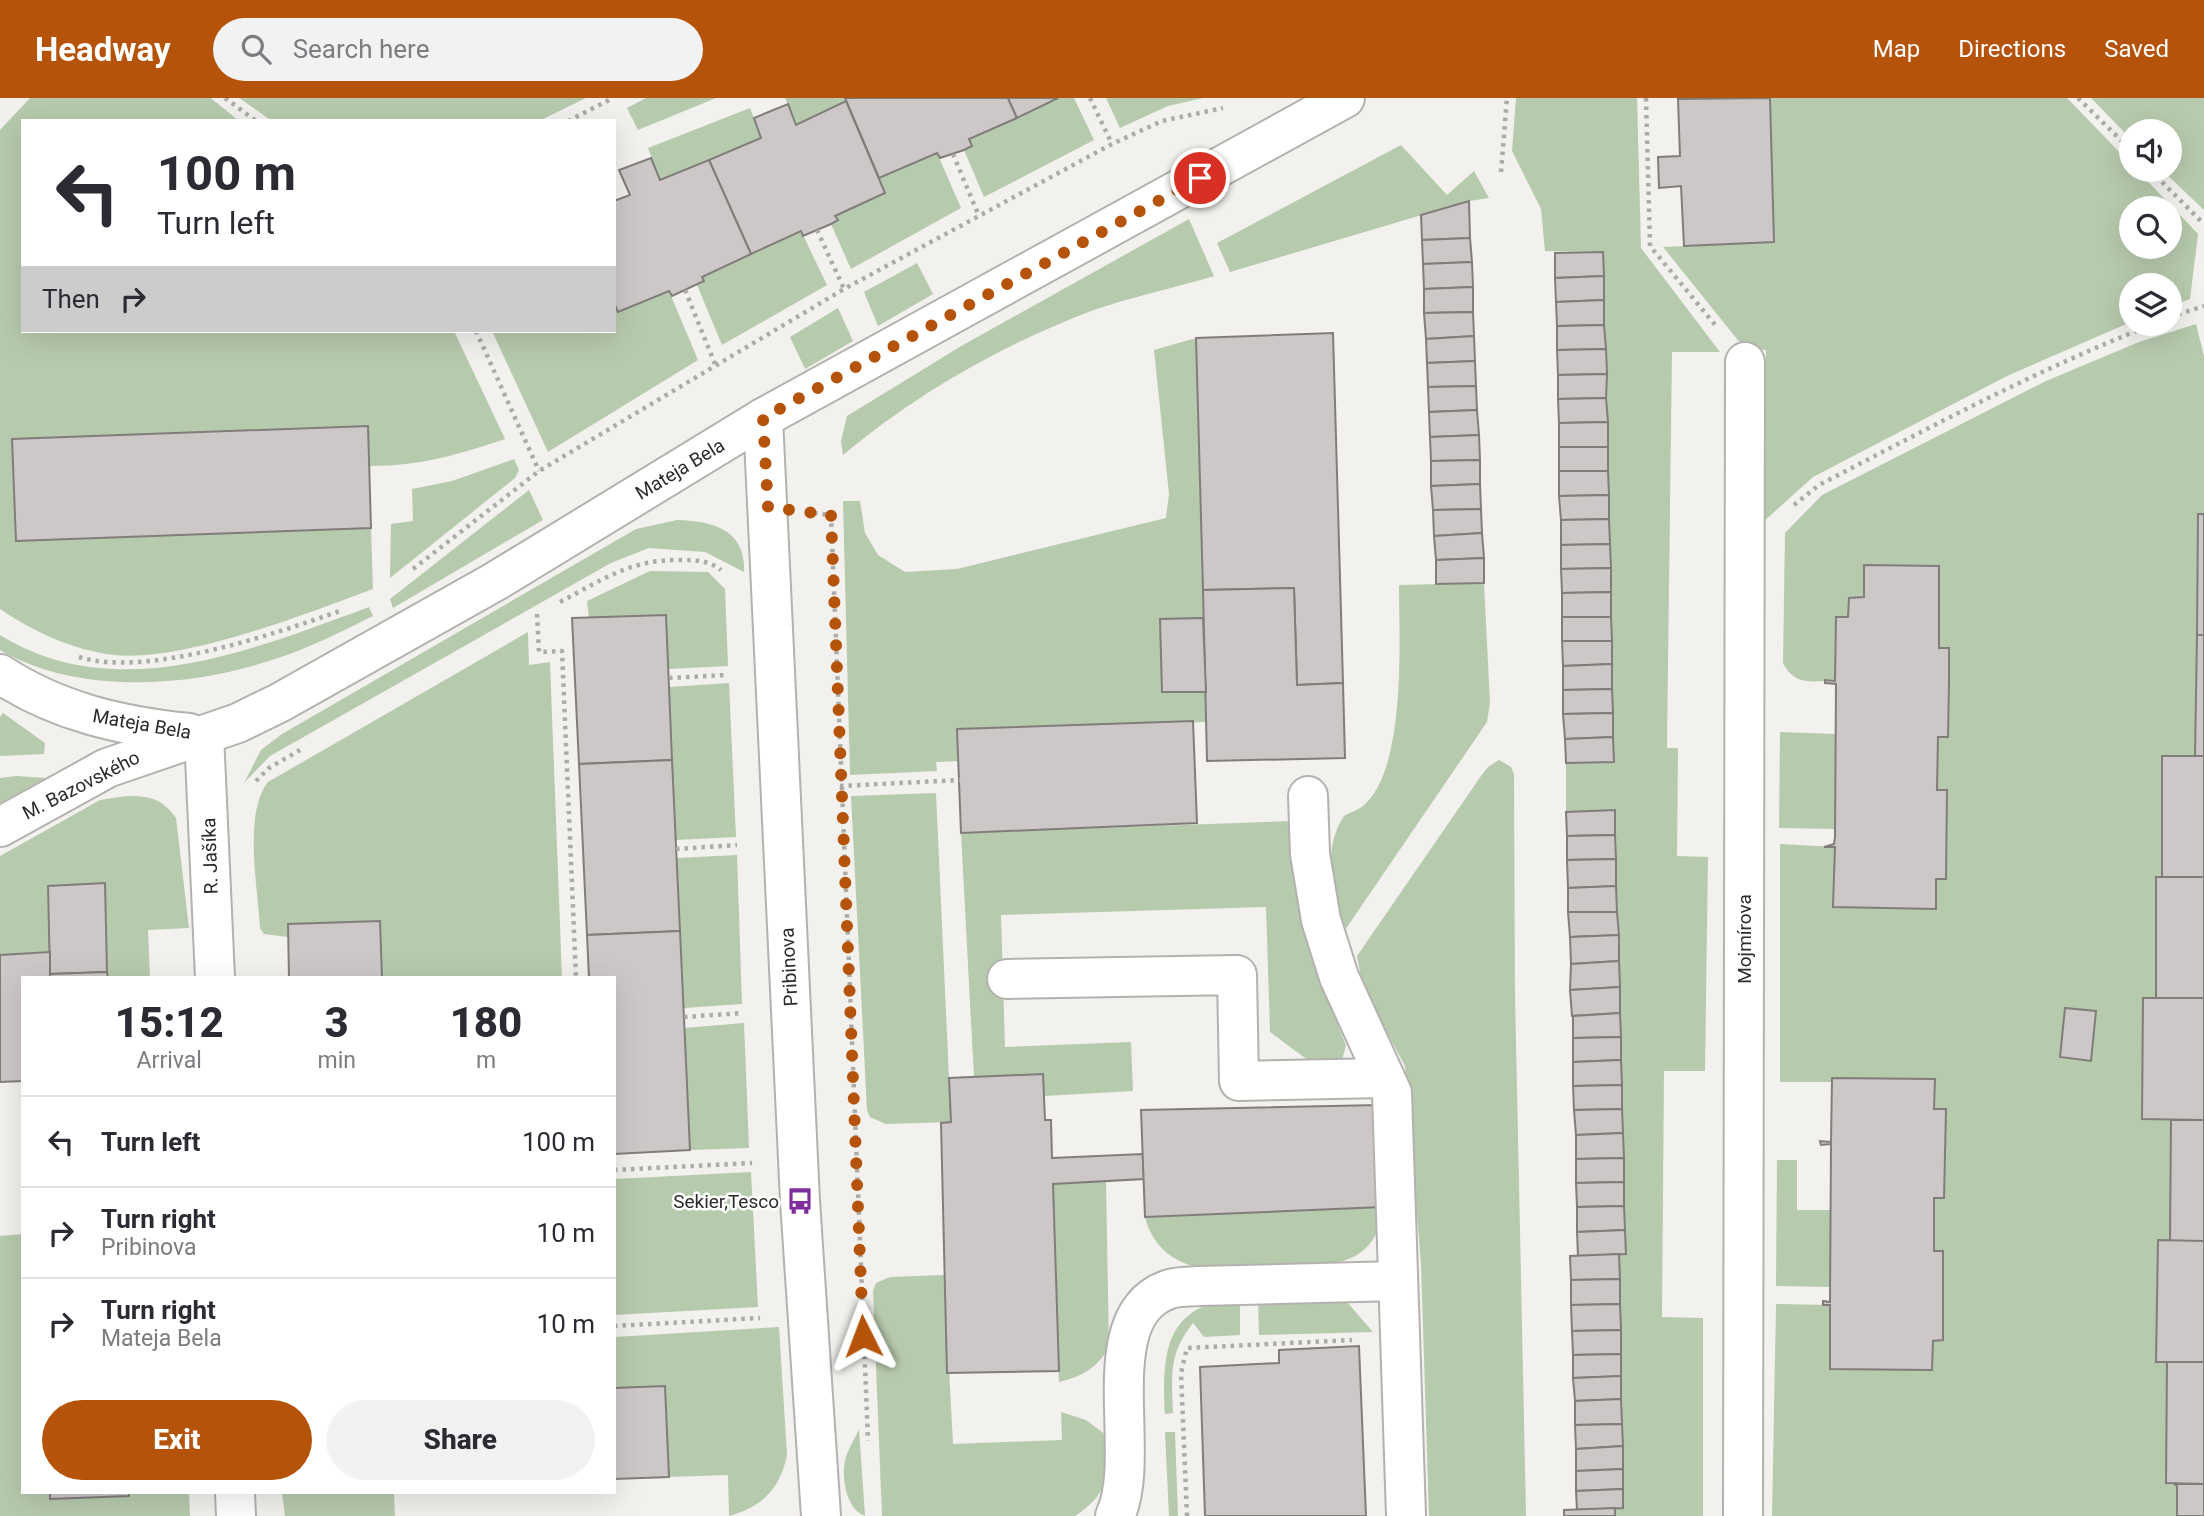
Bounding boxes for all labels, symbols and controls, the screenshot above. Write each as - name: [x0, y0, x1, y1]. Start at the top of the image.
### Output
- search box: [213, 18, 703, 81]
- text: Headway: [35, 30, 171, 69]
- icon: search: [237, 30, 275, 68]
- text: Search here: [293, 34, 429, 64]
- text: Map: [1873, 35, 1920, 63]
- text: Directions: [1958, 35, 2066, 63]
- text: Saved: [2104, 35, 2169, 63]
- map controls: [2119, 119, 2182, 336]
- button: sound: [2119, 119, 2182, 182]
- text: 100 m: [157, 145, 296, 202]
- icon: left: [42, 147, 133, 238]
- pin: [1170, 148, 1230, 208]
- icon: arrive: [1181, 159, 1219, 197]
- button: search: [2119, 196, 2182, 259]
- text: Turn left: [157, 204, 275, 242]
- button: layers: [2119, 273, 2182, 336]
- icon: right: [114, 280, 152, 318]
- text: Then: [42, 284, 100, 314]
- street label: Mateja Bela: [631, 433, 729, 505]
- street label: Mateja Bela: [91, 704, 193, 744]
- street label: M. Bazovského: [19, 746, 143, 824]
- street label: R. Jašíka: [197, 817, 223, 895]
- street label: Mojmírova: [1733, 894, 1756, 984]
- street label: Pribinova: [775, 927, 803, 1007]
- text: 15:12: [115, 998, 224, 1047]
- text: 3: [325, 998, 349, 1047]
- text: 180: [450, 998, 522, 1047]
- text: Arrival: [137, 1047, 202, 1074]
- text: min: [317, 1047, 356, 1074]
- text: m: [476, 1047, 496, 1074]
- icon: left: [42, 1123, 80, 1161]
- text: Turn left: [101, 1127, 200, 1157]
- text: 100 m: [522, 1127, 595, 1157]
- bus stop icon: Sekier,Tesco: [785, 1186, 815, 1216]
- place label: Sekier,Tesco: [673, 1190, 779, 1213]
- text: Turn right: [101, 1204, 216, 1234]
- icon: right: [42, 1214, 80, 1252]
- text: 10 m: [537, 1218, 595, 1248]
- text: Pribinova: [101, 1234, 197, 1261]
- text: Turn right: [101, 1295, 216, 1325]
- position arrow: [826, 1299, 900, 1373]
- icon: right: [42, 1305, 80, 1343]
- text: 10 m: [537, 1309, 595, 1339]
- text: Mateja Bela: [101, 1325, 222, 1352]
- button: Exit: [42, 1400, 312, 1480]
- button: Share: [326, 1400, 595, 1480]

